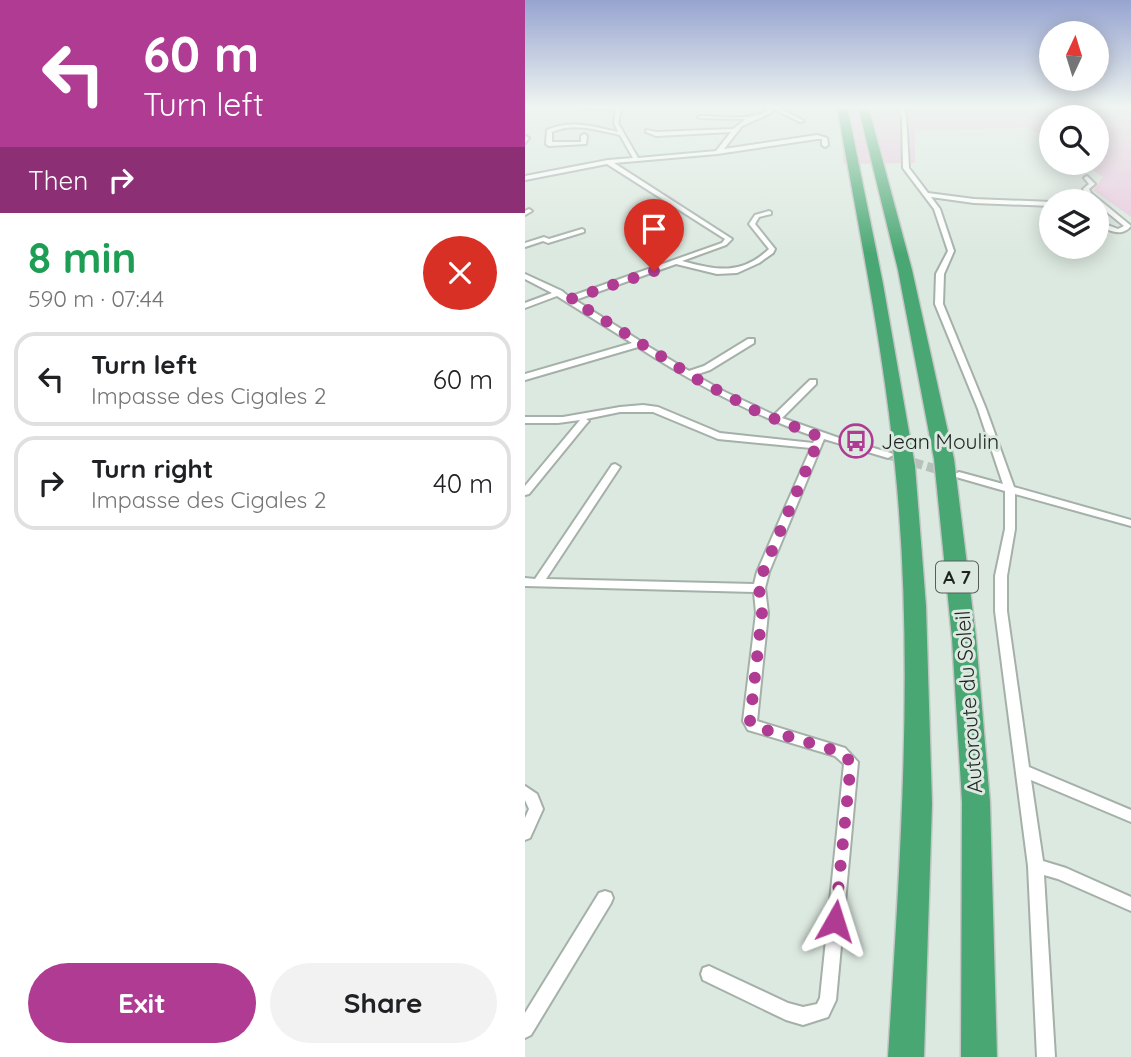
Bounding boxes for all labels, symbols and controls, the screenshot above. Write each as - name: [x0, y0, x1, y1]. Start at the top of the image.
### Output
- north arrow: [1039, 21, 1109, 91]
- map controls: [1039, 21, 1109, 259]
- text: 60 m: [143, 23, 259, 84]
- icon: left: [28, 28, 119, 119]
- text: Turn left: [143, 84, 264, 124]
- button: search: [1039, 105, 1109, 175]
- icon: right: [102, 161, 140, 199]
- text: Then: [28, 164, 88, 197]
- button: layers: [1039, 189, 1109, 259]
- pin: [624, 199, 684, 271]
- icon: arrive: [635, 210, 673, 248]
- text: 8 min: [28, 231, 136, 284]
- button: close: [423, 236, 497, 310]
- text: 590 m · 07:44: [28, 284, 164, 313]
- text: Turn left: [91, 348, 198, 381]
- icon: left: [32, 360, 70, 398]
- text: 60 m: [433, 363, 493, 396]
- text: Impasse des Cigales 2: [91, 381, 326, 410]
- bus stop icon: Jean Moulin: [837, 422, 875, 460]
- place label: Jean Moulin: [881, 428, 999, 454]
- text: Turn right: [91, 452, 213, 485]
- icon: right: [32, 464, 70, 502]
- text: 40 m: [433, 467, 493, 500]
- text: Impasse des Cigales 2: [91, 485, 326, 514]
- road number: A 7: [936, 562, 978, 592]
- street label: Autoroute du Soleil: [949, 610, 987, 794]
- position arrow: [798, 884, 872, 958]
- button: Exit: [28, 963, 256, 1043]
- button: Share: [270, 963, 497, 1043]

